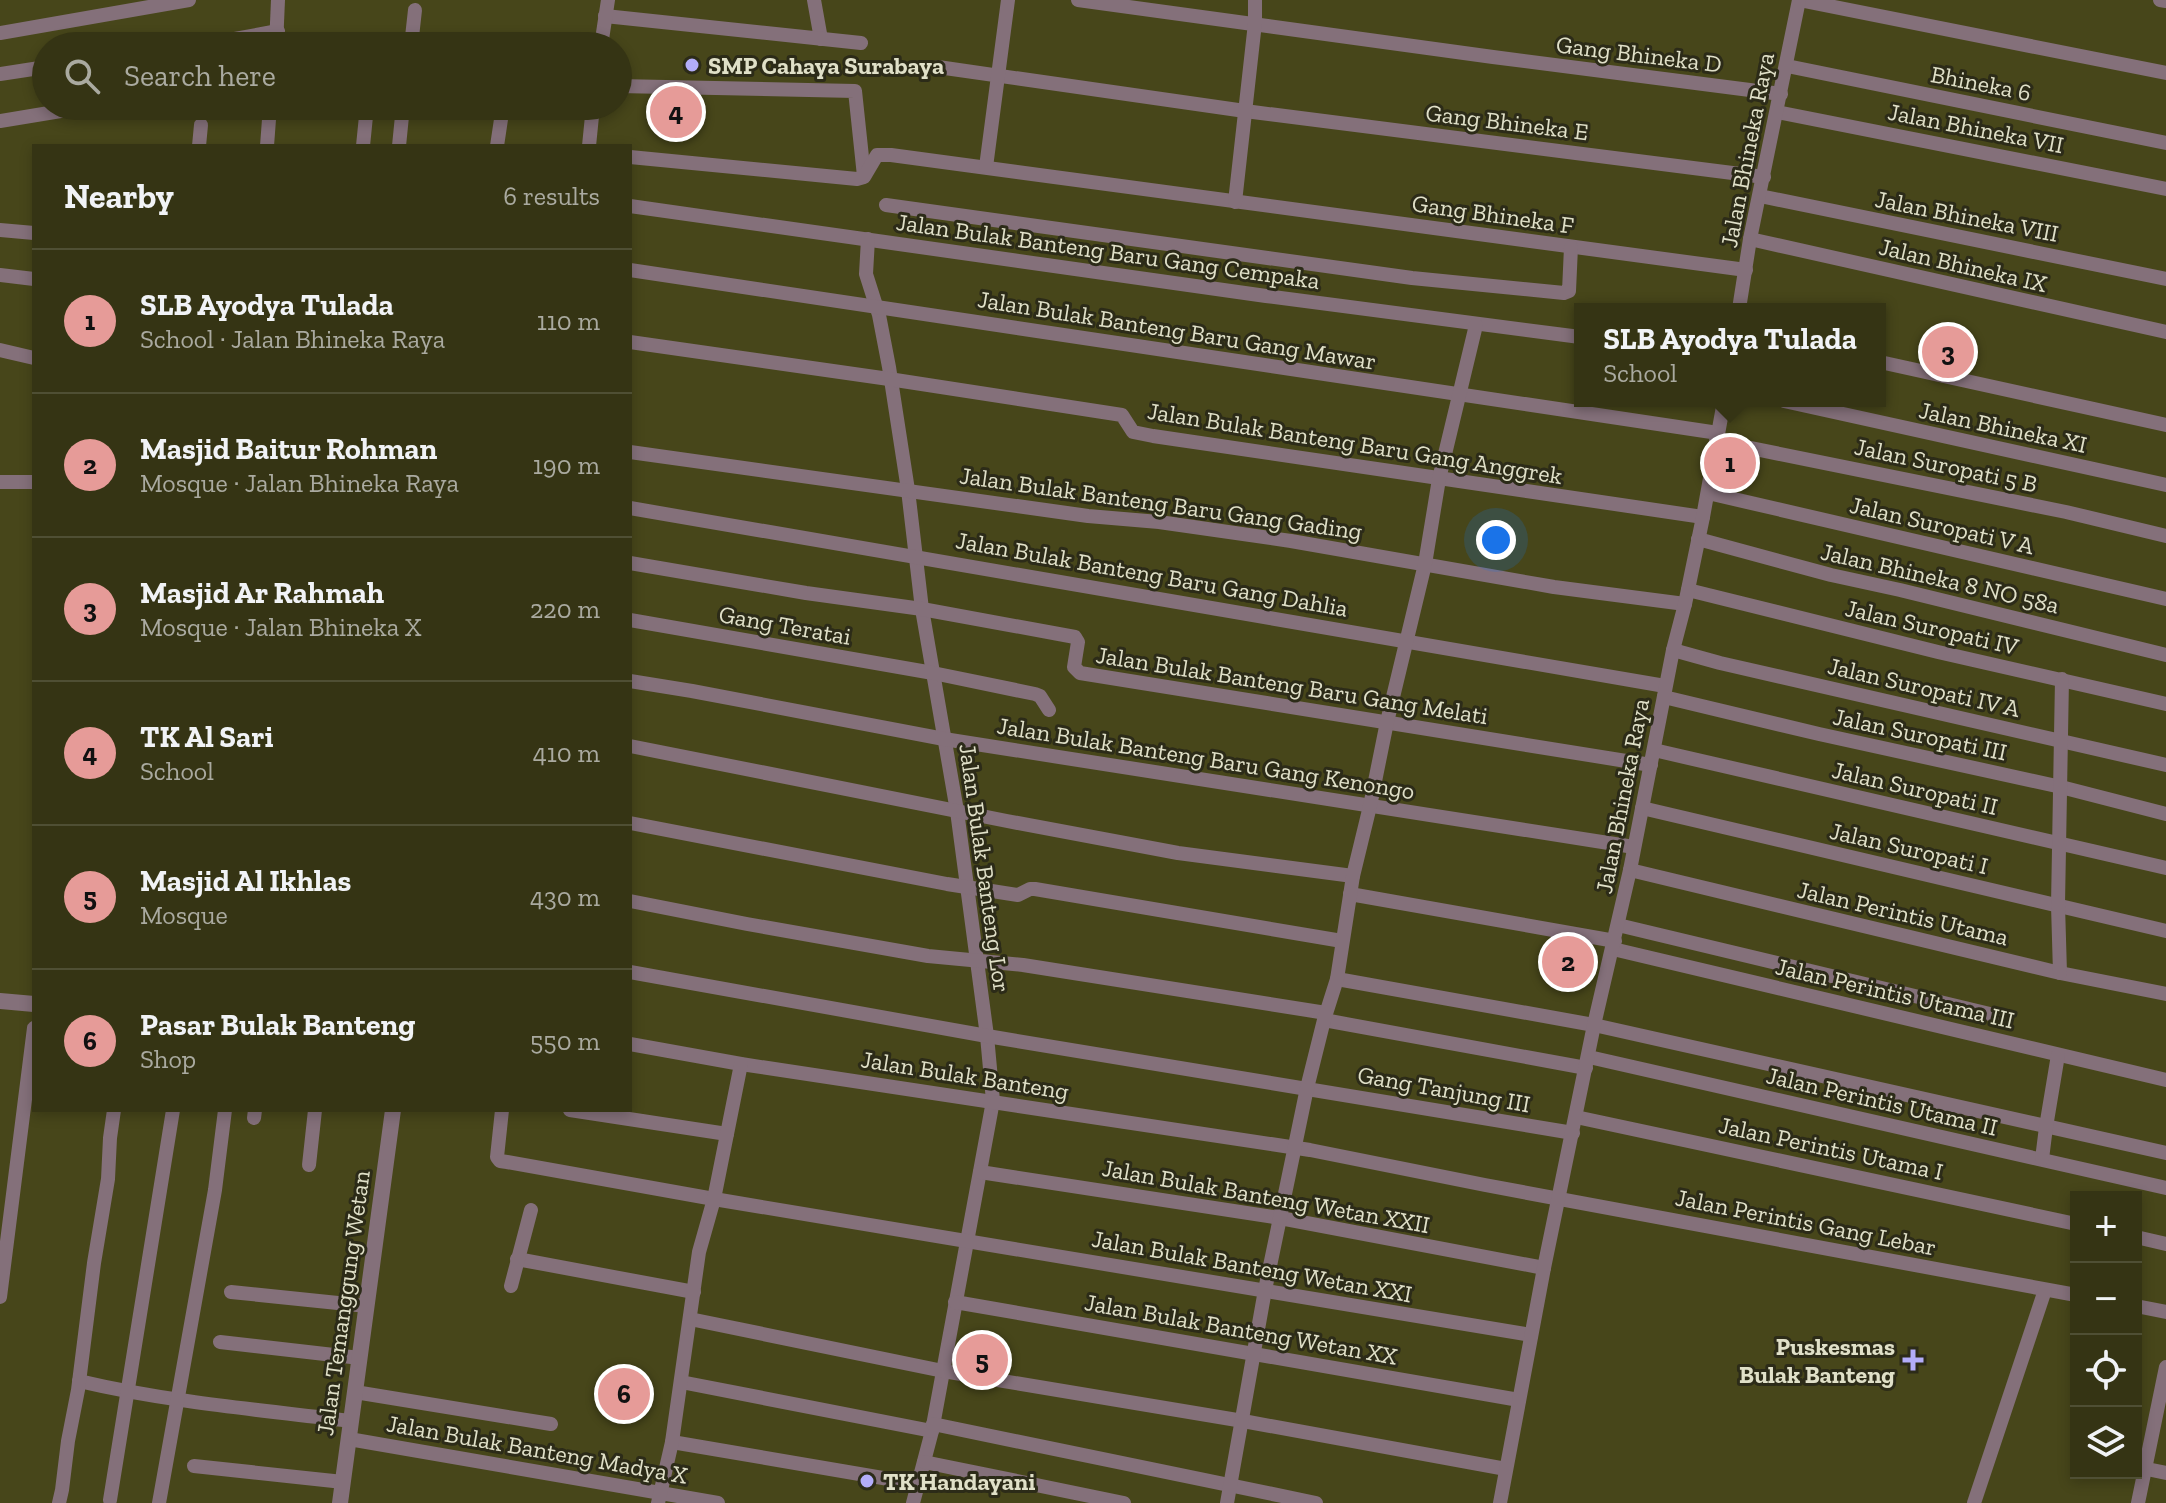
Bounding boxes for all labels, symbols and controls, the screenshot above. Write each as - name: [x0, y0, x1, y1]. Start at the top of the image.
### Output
- street label: Gang Bhineka D: [1555, 29, 1723, 79]
- search box: [32, 32, 632, 120]
- street label: Jalan Bhineka Raya: [1714, 50, 1780, 250]
- place label: SMP Cahaya Surabaya: [708, 51, 944, 80]
- icon: search: [60, 54, 104, 98]
- marker: SMP Cahaya Surabaya: [683, 56, 701, 74]
- text: Search here: [124, 58, 276, 94]
- street label: Bhineka 6: [1928, 59, 2034, 107]
- pin: 4: [650, 82, 702, 142]
- street label: Jalan Bhineka VII: [1886, 97, 2066, 159]
- street label: Gang Bhineka E: [1424, 98, 1590, 146]
- text: Nearby: [64, 176, 174, 217]
- text: 6 results: [503, 180, 600, 212]
- street label: Jalan Bhineka VIII: [1873, 184, 2061, 248]
- street label: Gang Bhineka F: [1410, 188, 1576, 240]
- street label: Jalan Bulak Banteng Baru Gang Cempaka: [894, 207, 1322, 295]
- street label: Jalan Bhineka IX: [1876, 232, 2050, 298]
- street label: Jalan Bulak Banteng Baru Gang Mawar: [976, 284, 1378, 376]
- text: SLB Ayodya Tulada: [140, 287, 394, 323]
- popup: [1574, 303, 1886, 407]
- text: 1: [85, 305, 95, 337]
- text: 110 m: [537, 305, 600, 337]
- text: SLB Ayodya Tulada: [1603, 321, 1857, 357]
- pin: 3: [1922, 322, 1974, 382]
- text: School · Jalan Bhineka Raya: [140, 323, 445, 355]
- text: School: [1603, 357, 1677, 389]
- street label: Jalan Bhineka XI: [1916, 395, 2090, 459]
- street label: Jalan Bulak Banteng Baru Gang Anggrek: [1145, 396, 1565, 490]
- text: Masjid Baitur Rohman: [140, 431, 437, 467]
- street label: Jalan Suropati 5 B: [1852, 432, 2040, 498]
- pin: 1: [1704, 433, 1756, 493]
- text: 2: [83, 449, 97, 481]
- text: 190 m: [533, 449, 600, 481]
- street label: Jalan Bulak Banteng Baru Gang Gading: [958, 460, 1364, 546]
- text: Mosque · Jalan Bhineka Raya: [140, 467, 459, 499]
- street label: Jalan Suropati V A: [1847, 490, 2037, 560]
- your location: [1476, 520, 1516, 560]
- street label: Jalan Bulak Banteng Baru Gang Dahlia: [954, 525, 1351, 623]
- street label: Jalan Bhineka 8 NO 58a: [1818, 536, 2062, 620]
- text: Masjid Ar Rahmah: [140, 575, 384, 611]
- text: 3: [83, 593, 97, 625]
- text: 220 m: [530, 593, 600, 625]
- street label: Jalan Suropati IV: [1843, 593, 2022, 661]
- street label: Gang Teratai: [717, 599, 854, 651]
- text: Mosque · Jalan Bhineka X: [140, 611, 421, 643]
- street label: Jalan Bulak Banteng Baru Gang Melati: [1094, 640, 1490, 730]
- street label: Jalan Suropati IV A: [1825, 651, 2023, 723]
- street label: Jalan Bhineka Raya: [1589, 696, 1655, 896]
- street label: Jalan Suropati III: [1831, 701, 2009, 767]
- street label: Jalan Bulak Banteng Baru Gang Kenongo: [995, 711, 1417, 805]
- text: TK Al Sari: [140, 719, 273, 755]
- text: 4: [83, 737, 97, 769]
- text: 410 m: [533, 737, 600, 769]
- street label: Jalan Bulak Banteng Lor: [953, 742, 1017, 994]
- text: School: [140, 755, 214, 787]
- street label: Jalan Suropati II: [1829, 755, 2001, 821]
- street label: Jalan Suropati I: [1827, 816, 1991, 880]
- text: Masjid Al Ikhlas: [140, 863, 351, 899]
- street label: Jalan Perintis Utama: [1795, 875, 2012, 951]
- text: 5: [83, 881, 97, 913]
- text: 430 m: [530, 881, 600, 913]
- text: Mosque: [140, 899, 228, 931]
- pin: 2: [1542, 932, 1594, 992]
- street label: Jalan Perintis Utama III: [1773, 951, 2017, 1035]
- text: Pasar Bulak Banteng: [140, 1007, 415, 1043]
- text: 6: [83, 1025, 97, 1057]
- text: 550 m: [530, 1025, 600, 1057]
- text: Shop: [140, 1043, 196, 1075]
- street label: Jalan Bulak Banteng: [859, 1044, 1071, 1106]
- street label: Gang Tanjung III: [1355, 1060, 1533, 1118]
- street label: Jalan Perintis Utama II: [1764, 1060, 2000, 1142]
- street label: Jalan Perintis Utama I: [1716, 1110, 1946, 1186]
- street label: Jalan Bulak Banteng Wetan XXII: [1100, 1153, 1432, 1239]
- street label: Jalan Temanggung Wetan: [310, 1168, 376, 1437]
- street label: Jalan Perintis Gang Lebar: [1673, 1182, 1939, 1262]
- map controls: [2070, 1191, 2142, 1479]
- button: +: [2070, 1191, 2142, 1263]
- street label: Jalan Bulak Banteng Wetan XXI: [1090, 1224, 1414, 1308]
- button: −: [2070, 1263, 2142, 1335]
- street label: Jalan Bulak Banteng Wetan XX: [1082, 1287, 1400, 1371]
- pin: 5: [956, 1330, 1008, 1390]
- place label: Puskesmas Bulak Banteng: [1739, 1332, 1895, 1389]
- button: locate: [2070, 1335, 2142, 1407]
- marker: Puskesmas Bulak Banteng: [1902, 1349, 1924, 1371]
- pin: 6: [598, 1364, 650, 1424]
- button: layers: [2070, 1407, 2142, 1479]
- street label: Jalan Bulak Banteng Madya X: [384, 1408, 690, 1490]
- place label: TK Handayani: [883, 1467, 1035, 1496]
- marker: TK Handayani: [858, 1472, 876, 1490]

